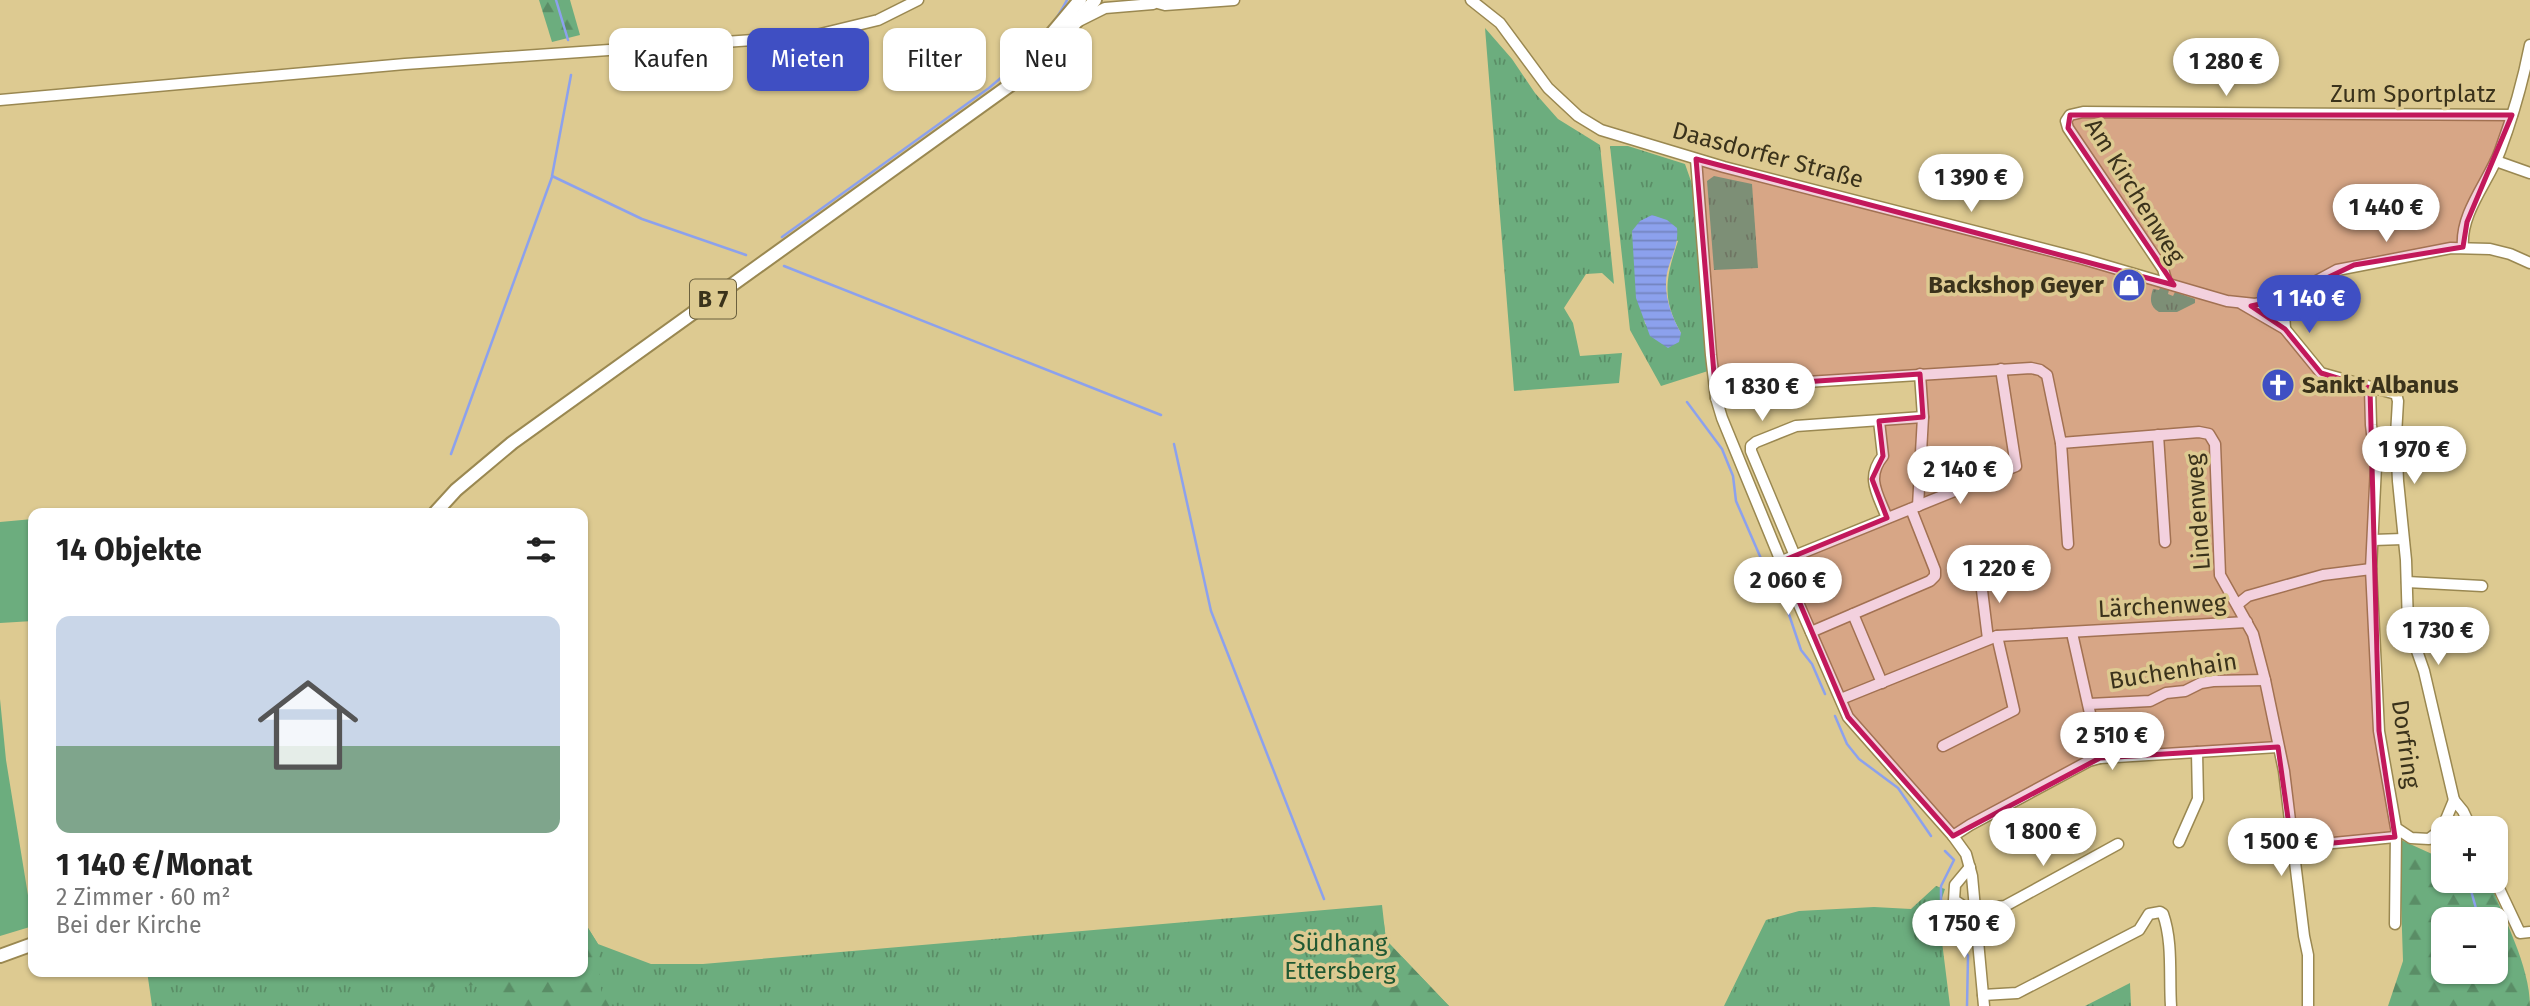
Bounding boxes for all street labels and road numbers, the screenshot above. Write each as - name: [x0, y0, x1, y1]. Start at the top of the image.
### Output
- street label: Zum Sportplatz: [2330, 80, 2496, 108]
- street label: Am Kirchenweg: [2079, 113, 2191, 269]
- street label: Daasdorfer Straße: [1669, 116, 1867, 194]
- road number: B 7: [690, 280, 736, 318]
- street label: Lindenweg: [2180, 452, 2216, 571]
- street label: Lärchenweg: [2097, 589, 2228, 623]
- street label: Buchenhain: [2107, 647, 2239, 695]
- street label: Dorfring: [2386, 698, 2426, 791]

